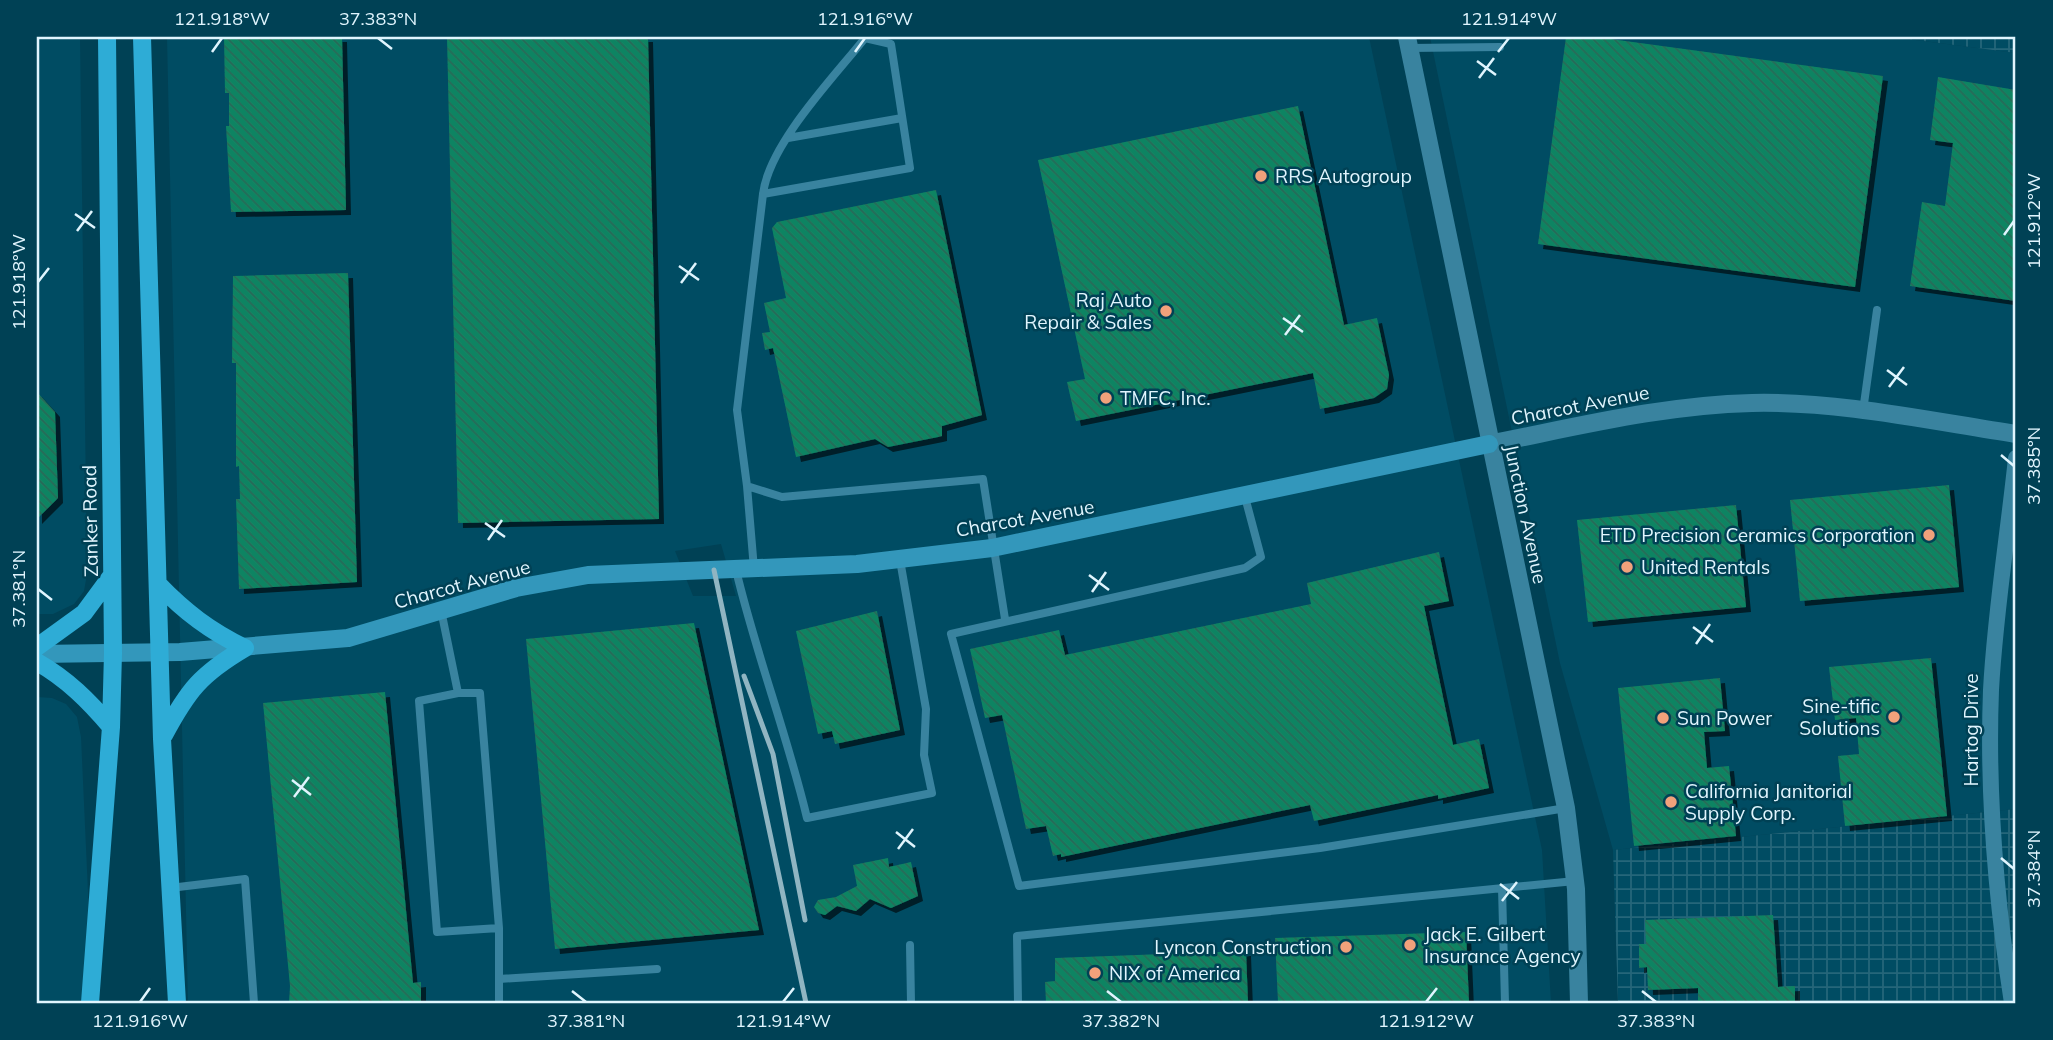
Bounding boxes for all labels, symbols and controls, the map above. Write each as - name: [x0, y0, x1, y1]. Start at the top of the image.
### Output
- text: 121.918°W: [174, 7, 270, 30]
- text: 37.383°N: [339, 7, 417, 30]
- text: 121.916°W: [817, 7, 913, 30]
- text: 121.914°W: [1461, 7, 1557, 30]
- place label: RRS Autogroup: [1275, 164, 1412, 188]
- marker: RRS Autogroup: [1253, 168, 1269, 184]
- text: 121.912°W: [2022, 173, 2045, 269]
- text: 121.918°W: [7, 234, 30, 330]
- place label: Raj Auto Repair & Sales: [1024, 288, 1152, 334]
- marker: Raj Auto Repair & Sales: [1158, 303, 1174, 319]
- street label: Charcot Avenue: [1509, 380, 1651, 430]
- place label: TMFC, Inc.: [1120, 386, 1211, 410]
- marker: TMFC, Inc.: [1098, 390, 1114, 406]
- text: 37.385°N: [2022, 427, 2045, 505]
- street label: Junction Avenue: [1499, 442, 1553, 586]
- street label: Zanker Road: [77, 465, 103, 577]
- street label: Charcot Avenue: [954, 494, 1096, 542]
- place label: ETD Precision Ceramics Corporation: [1600, 523, 1915, 547]
- marker: ETD Precision Ceramics Corporation: [1921, 527, 1937, 543]
- text: 37.381°N: [7, 550, 30, 628]
- street label: Charcot Avenue: [391, 554, 533, 614]
- place label: United Rentals: [1641, 555, 1770, 579]
- marker: United Rentals: [1619, 559, 1635, 575]
- street label: Hartog Drive: [1959, 673, 1983, 787]
- place label: Sine-tific Solutions: [1799, 694, 1880, 740]
- place label: Sun Power: [1677, 706, 1772, 730]
- marker: Sine-tific Solutions: [1886, 709, 1902, 725]
- marker: Sun Power: [1655, 710, 1671, 726]
- place label: California Janitorial Supply Corp.: [1685, 779, 1852, 825]
- marker: California Janitorial Supply Corp.: [1663, 794, 1679, 810]
- text: 37.384°N: [2022, 830, 2045, 908]
- place label: Jack E. Gilbert Insurance Agency: [1424, 922, 1581, 968]
- place label: Lyncon Construction: [1154, 935, 1332, 959]
- marker: Jack E. Gilbert Insurance Agency: [1402, 937, 1418, 953]
- marker: Lyncon Construction: [1338, 939, 1354, 955]
- place label: NIX of America: [1109, 961, 1241, 985]
- marker: NIX of America: [1087, 965, 1103, 981]
- text: 121.916°W: [92, 1009, 188, 1032]
- text: 37.381°N: [547, 1009, 625, 1032]
- text: 121.914°W: [735, 1009, 831, 1032]
- text: 37.382°N: [1082, 1009, 1160, 1032]
- text: 121.912°W: [1378, 1009, 1474, 1032]
- text: 37.383°N: [1617, 1009, 1695, 1032]

